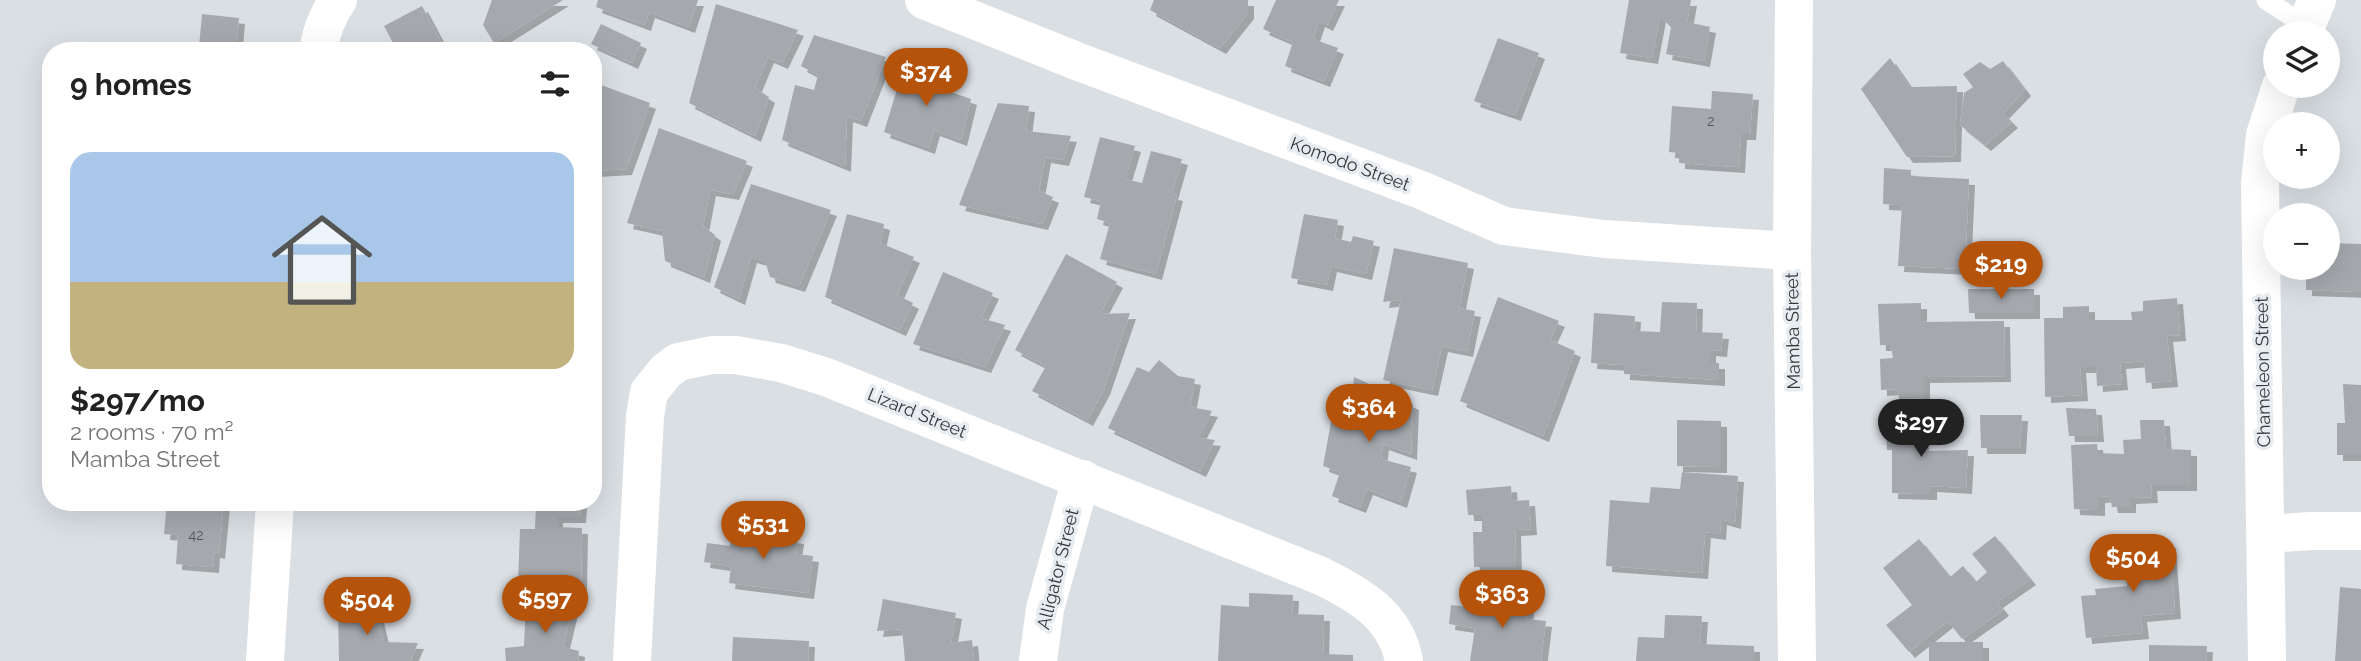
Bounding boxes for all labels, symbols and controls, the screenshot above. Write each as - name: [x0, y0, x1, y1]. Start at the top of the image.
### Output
- map controls: [2263, 21, 2340, 280]
- button: layers: [2263, 21, 2340, 98]
- pin: $374: [885, 48, 967, 108]
- text: $374: [900, 57, 952, 84]
- icon: filters: [536, 65, 574, 103]
- text: 9 homes: [70, 67, 192, 102]
- button: +: [2263, 112, 2340, 189]
- house number: 2: [1707, 113, 1715, 129]
- street label: Komodo Street: [1288, 132, 1413, 195]
- icon: home: [259, 197, 385, 323]
- button: −: [2263, 203, 2340, 280]
- pin: $219: [1960, 242, 2042, 301]
- text: $219: [1975, 250, 2027, 277]
- street label: Mamba Street: [1781, 272, 1804, 390]
- street label: Chameleon Street: [2251, 296, 2274, 448]
- text: $297/mo: [70, 383, 205, 418]
- street label: Lizard Street: [865, 383, 970, 442]
- pin: $364: [1328, 384, 1410, 444]
- text: $364: [1342, 393, 1396, 420]
- pin: $297: [1880, 400, 1962, 459]
- text: $297: [1894, 408, 1948, 435]
- text: 2 rooms · 70 m²: [70, 418, 233, 445]
- text: Mamba Street: [70, 445, 220, 472]
- pin: $531: [722, 502, 804, 561]
- street label: Alligator Street: [1032, 506, 1083, 631]
- text: $531: [737, 510, 789, 537]
- house number: 42: [189, 527, 203, 543]
- pin: $504: [2092, 534, 2174, 594]
- text: $504: [2106, 543, 2160, 570]
- pin: $363: [1461, 570, 1543, 630]
- pin: $597: [504, 576, 586, 635]
- pin: $504: [326, 578, 408, 637]
- text: $363: [1475, 579, 1529, 606]
- text: $597: [518, 584, 572, 611]
- text: $504: [340, 586, 394, 613]

